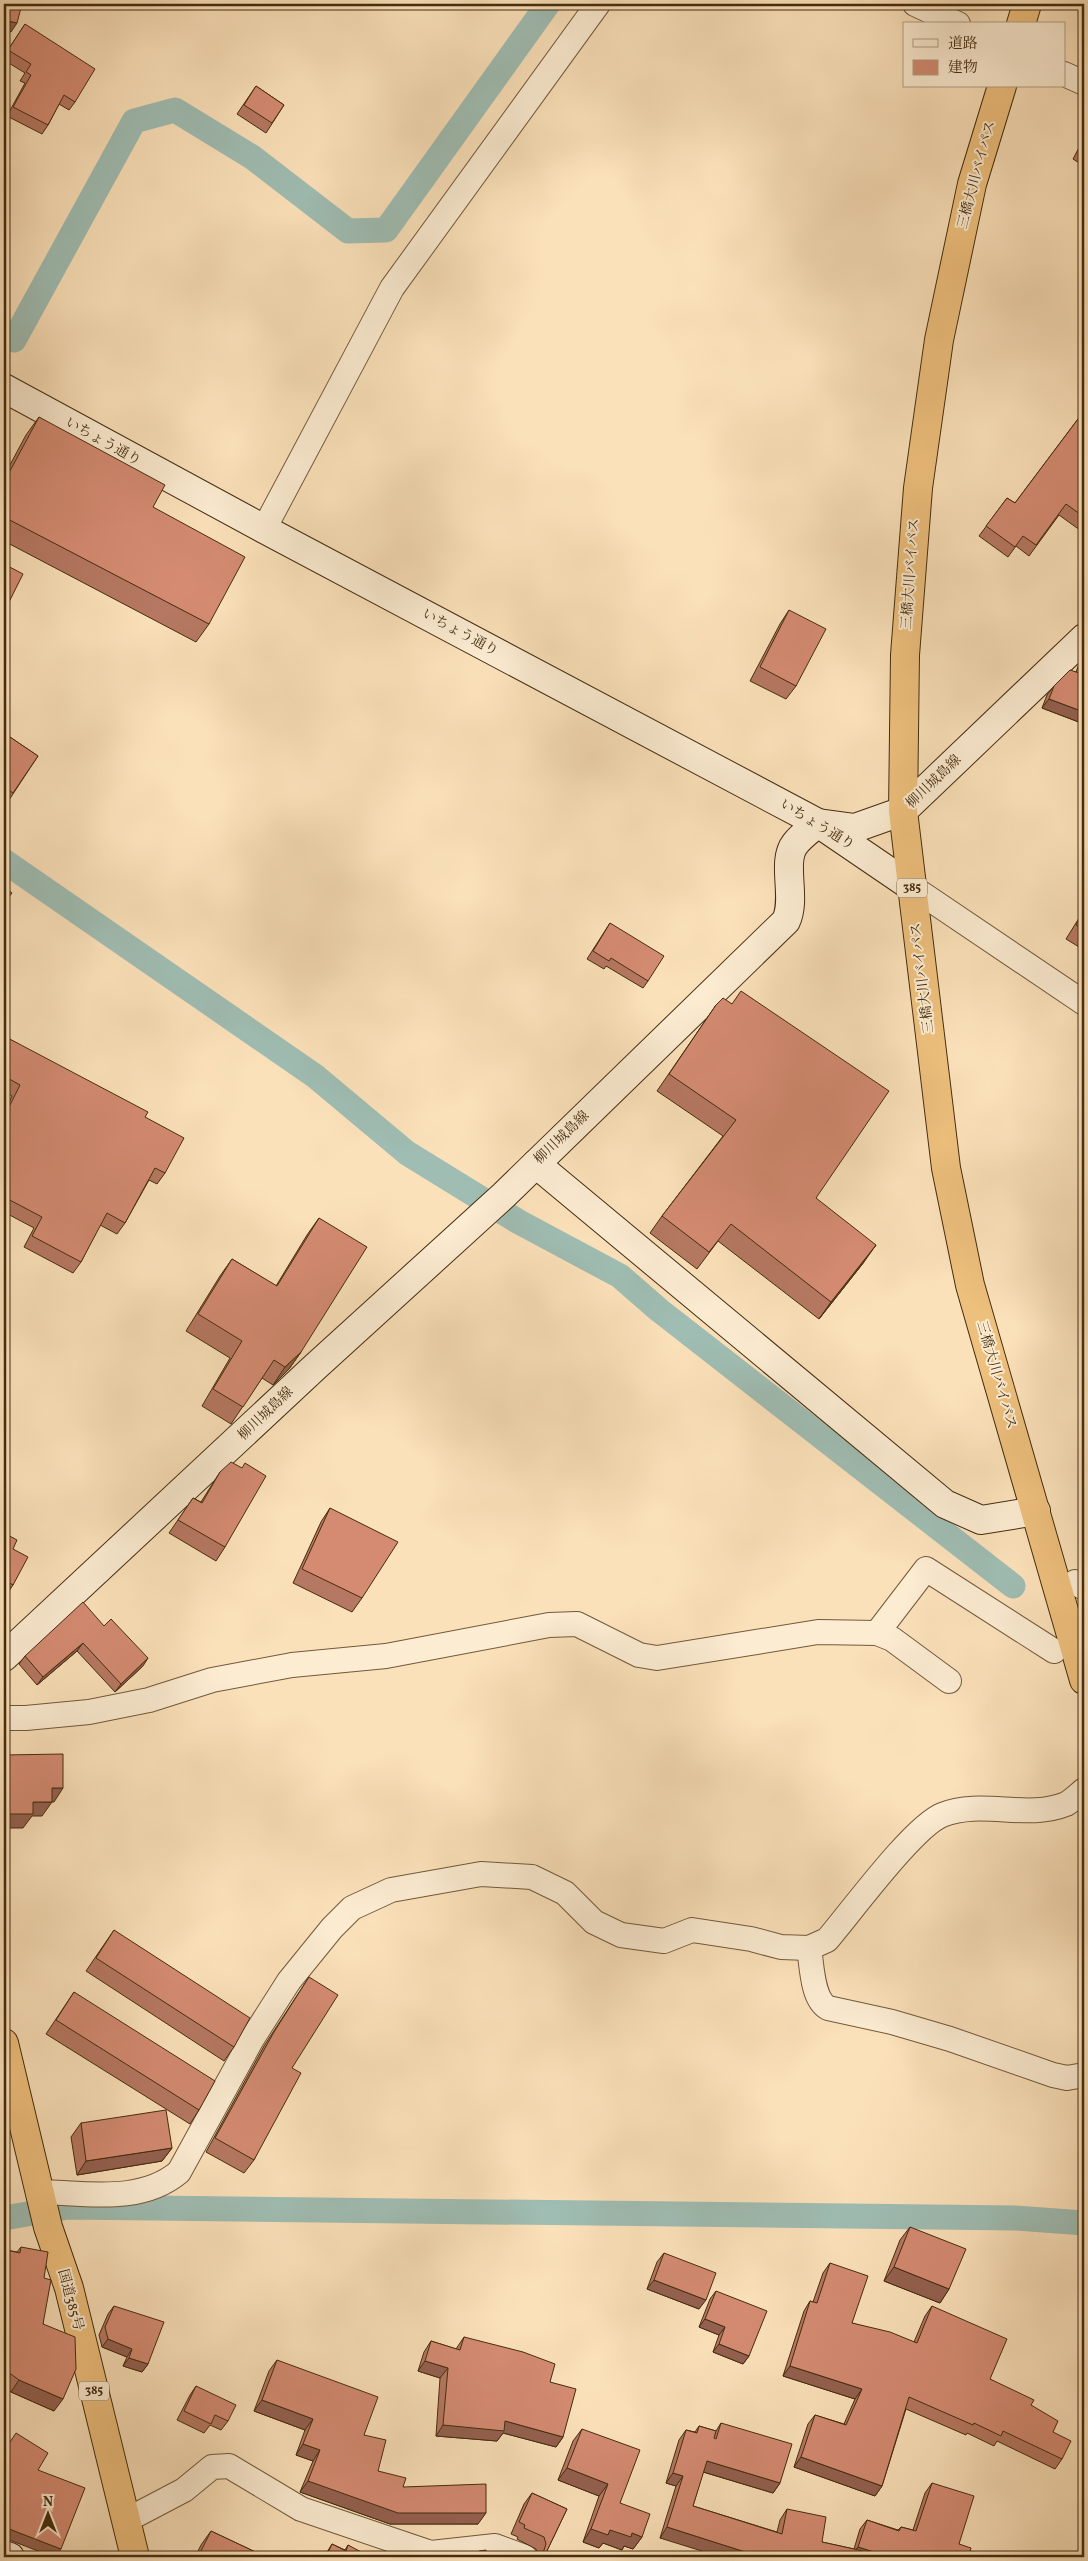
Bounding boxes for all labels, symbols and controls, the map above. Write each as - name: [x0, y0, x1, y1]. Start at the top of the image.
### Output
- legend: [903, 22, 1066, 88]
- text: 道路: [948, 34, 978, 55]
- text: 建物: [948, 58, 978, 79]
- street label: 三橋大川バイパス: [953, 119, 1001, 231]
- street label: いちょう通り: [62, 413, 144, 471]
- street label: 三橋大川バイパス: [898, 518, 924, 630]
- street label: いちょう通り: [418, 605, 502, 661]
- street label: 柳川城島線: [902, 751, 966, 813]
- street label: いちょう通り: [776, 795, 858, 855]
- road number: 385: [897, 878, 927, 898]
- street label: 三橋大川バイパス: [907, 921, 939, 1035]
- street label: 柳川城島線: [530, 1107, 594, 1169]
- street label: 三橋大川バイパス: [971, 1319, 1021, 1431]
- street label: 柳川城島線: [234, 1383, 298, 1445]
- street label: 国道385号: [53, 2267, 87, 2333]
- road number: 385: [79, 2382, 109, 2400]
- north arrow: [22, 2488, 72, 2538]
- text: N: [43, 2493, 53, 2512]

